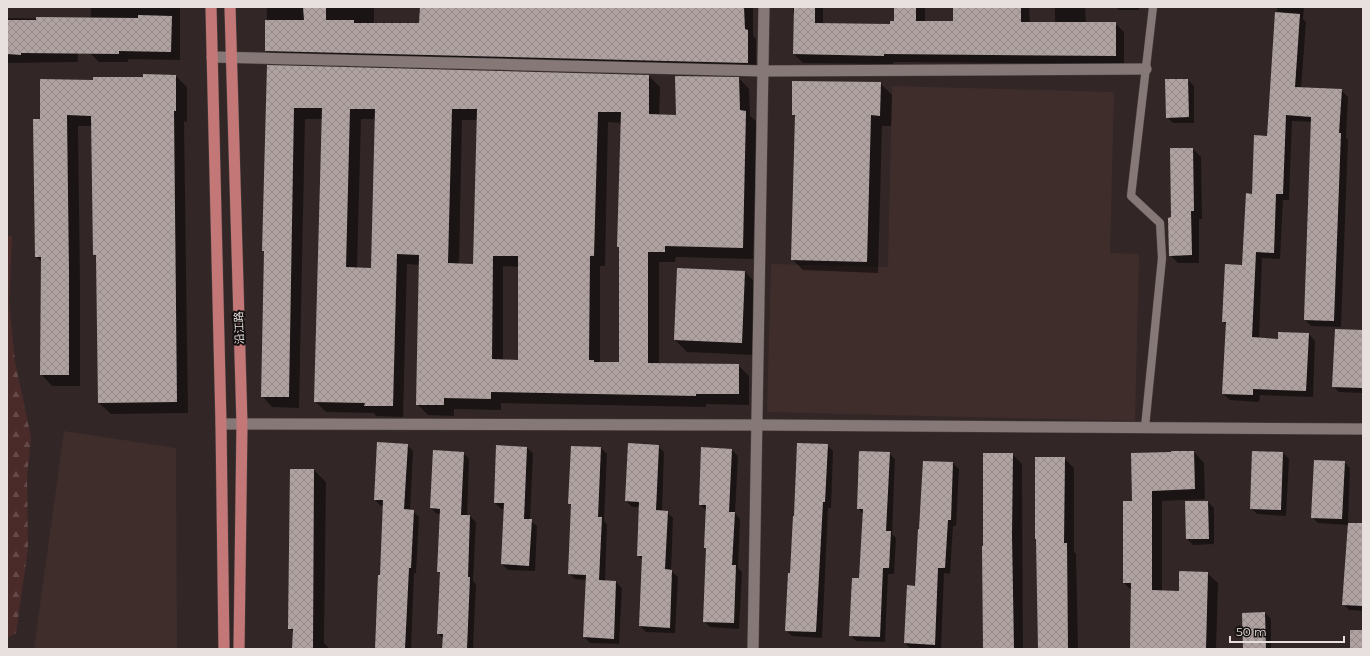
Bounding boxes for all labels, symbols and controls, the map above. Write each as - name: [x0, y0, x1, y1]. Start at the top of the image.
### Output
- street label: 沿江路: [231, 311, 247, 345]
- scale bar: [1230, 618, 1344, 644]
- text: 50 m: [1236, 624, 1267, 639]

